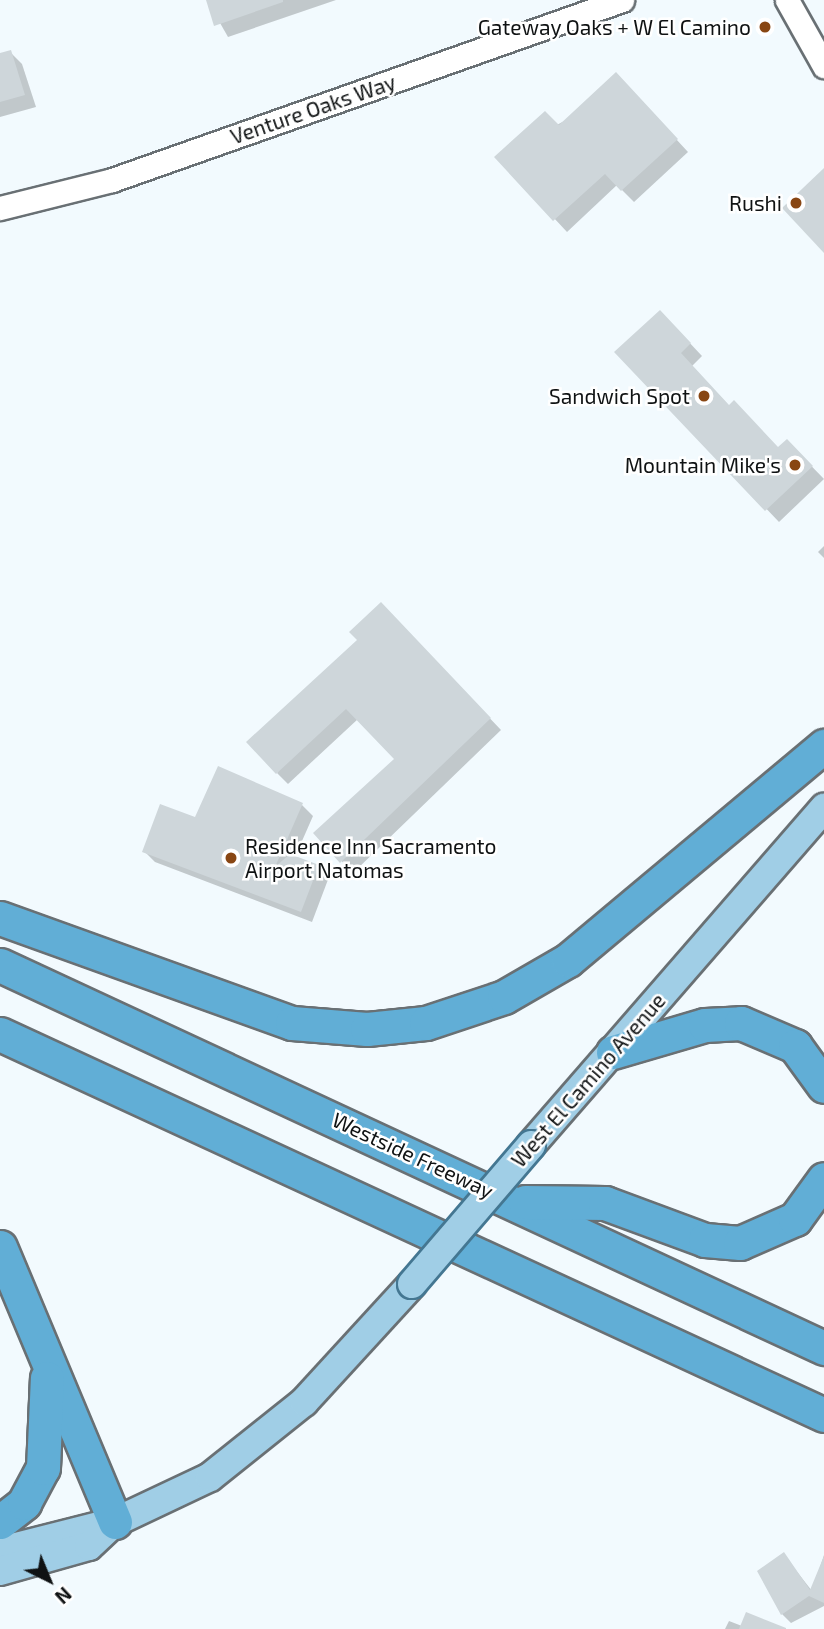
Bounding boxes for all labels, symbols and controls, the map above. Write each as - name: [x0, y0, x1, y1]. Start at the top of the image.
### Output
- place label: Gateway Oaks + W El Camino: [476, 14, 751, 40]
- marker: Gateway Oaks + W El Camino: [757, 19, 773, 35]
- street label: Venture Oaks Way: [227, 69, 399, 149]
- place label: Rushi: [729, 190, 782, 216]
- marker: Rushi: [788, 195, 804, 211]
- place label: Sandwich Spot: [549, 383, 690, 409]
- marker: Sandwich Spot: [696, 388, 712, 404]
- place label: Mountain Mike's: [625, 452, 781, 478]
- marker: Mountain Mike's: [787, 457, 803, 473]
- place label: Residence Inn Sacramento Airport Natomas: [245, 833, 497, 883]
- marker: Residence Inn Sacramento Airport Natomas: [223, 850, 239, 866]
- street label: West El Camino Avenue: [505, 988, 671, 1172]
- street label: Westside Freeway: [328, 1107, 498, 1203]
- north arrow: [14, 1545, 84, 1615]
- text: N: [51, 1583, 77, 1609]

